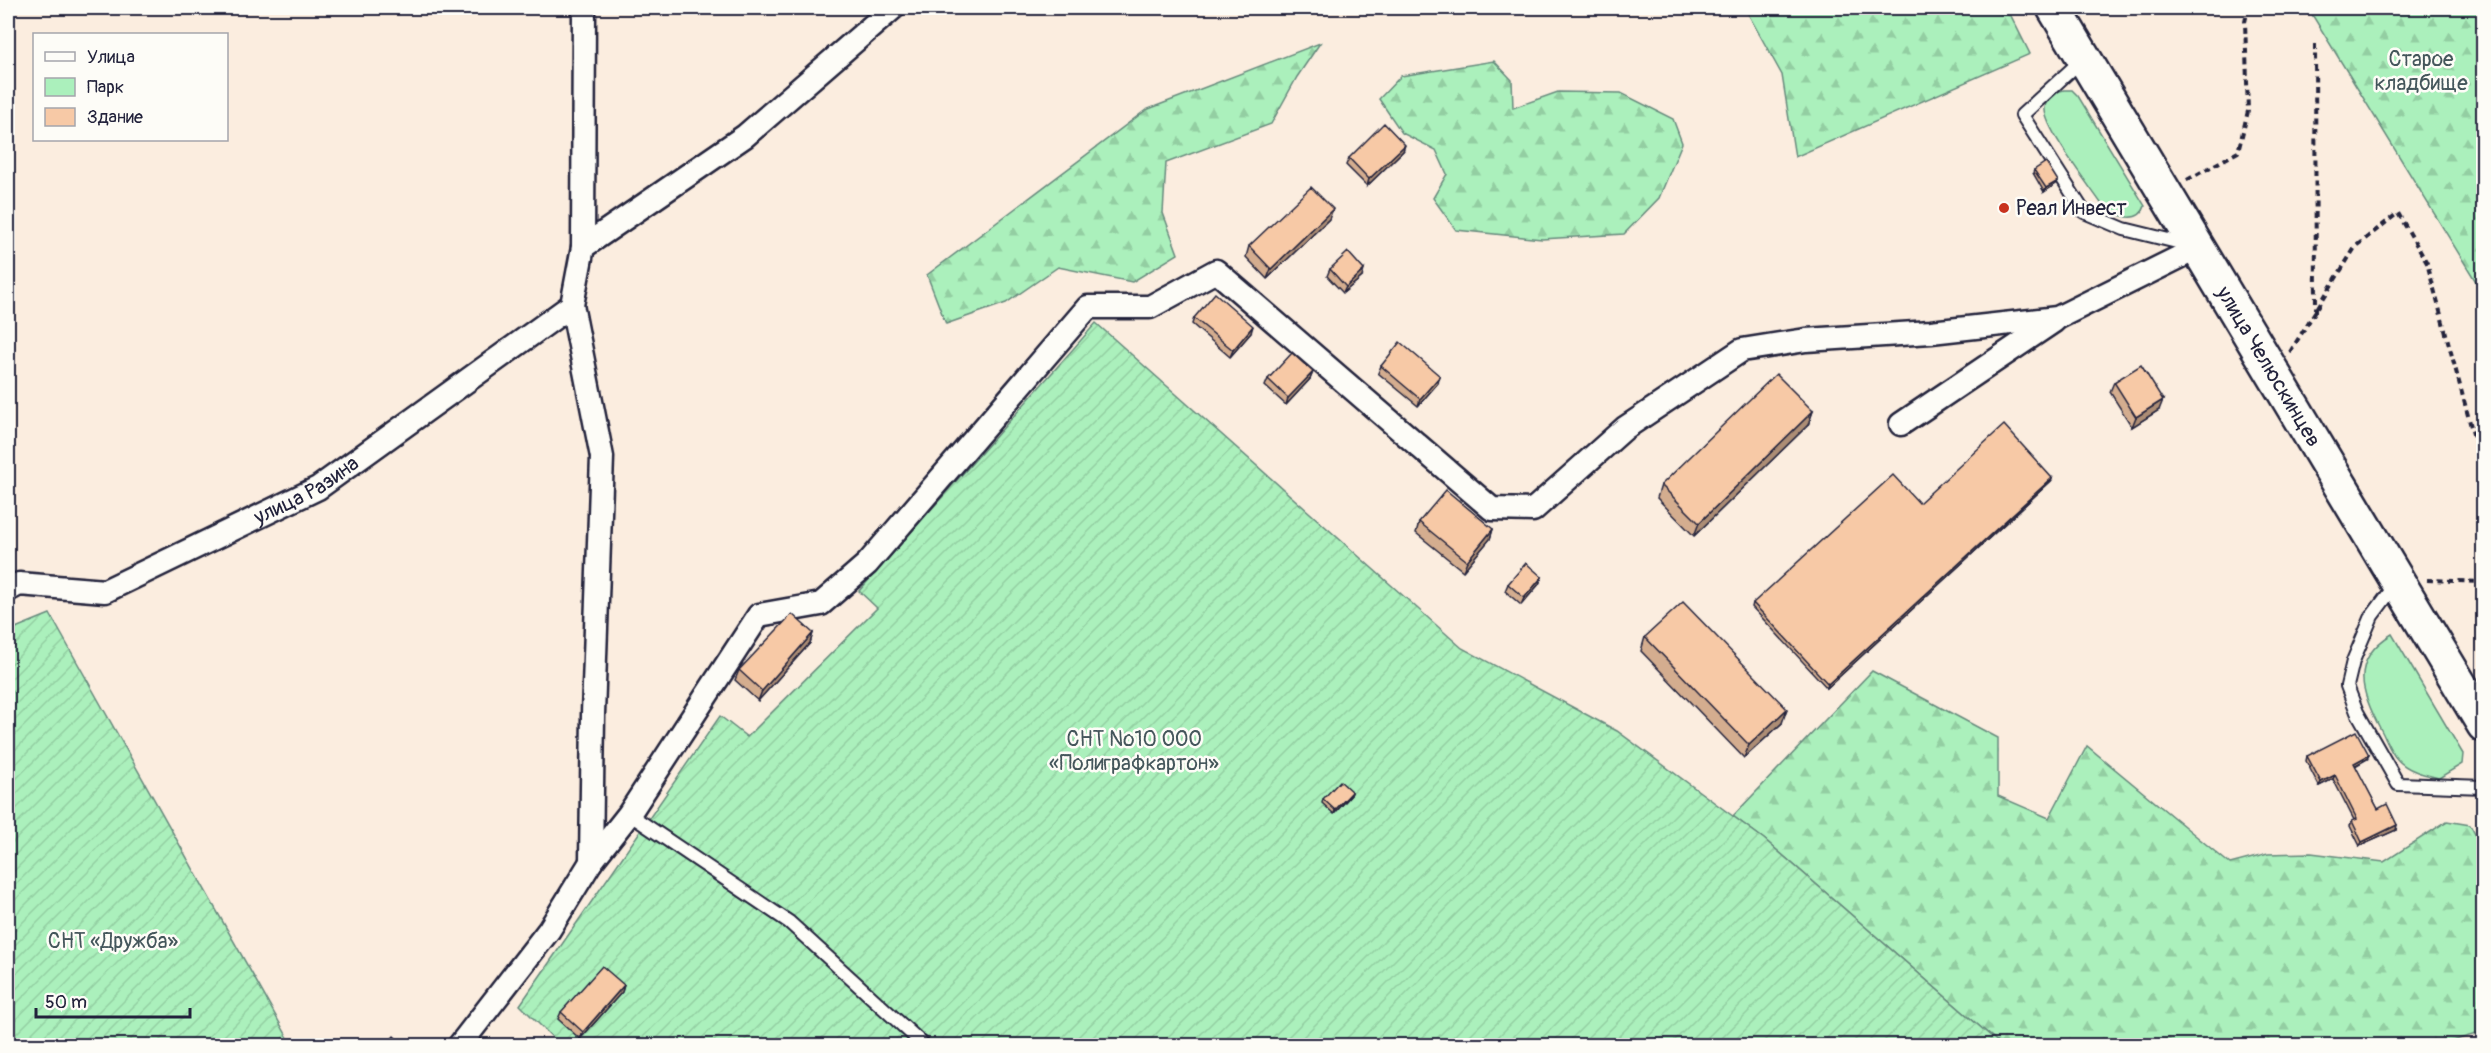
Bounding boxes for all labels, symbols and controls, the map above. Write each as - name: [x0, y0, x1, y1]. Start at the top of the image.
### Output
- legend: [33, 33, 228, 141]
- text: Улица: [87, 46, 135, 69]
- park label: Старое кладбище: [2375, 46, 2468, 97]
- text: Парк: [87, 76, 124, 99]
- text: Здание: [87, 106, 143, 129]
- place label: Реал Инвест: [2016, 195, 2127, 222]
- marker: Реал Инвест: [1997, 201, 2011, 215]
- street label: улица Челюскинцев: [2210, 280, 2327, 452]
- street label: улица Разина: [248, 450, 364, 531]
- park label: СНТ №10 ООО «Полиграфкартон»: [1049, 726, 1219, 777]
- park label: СНТ «Дружба»: [48, 928, 179, 955]
- scale bar: [36, 981, 190, 1019]
- text: 50 m: [45, 991, 87, 1014]

